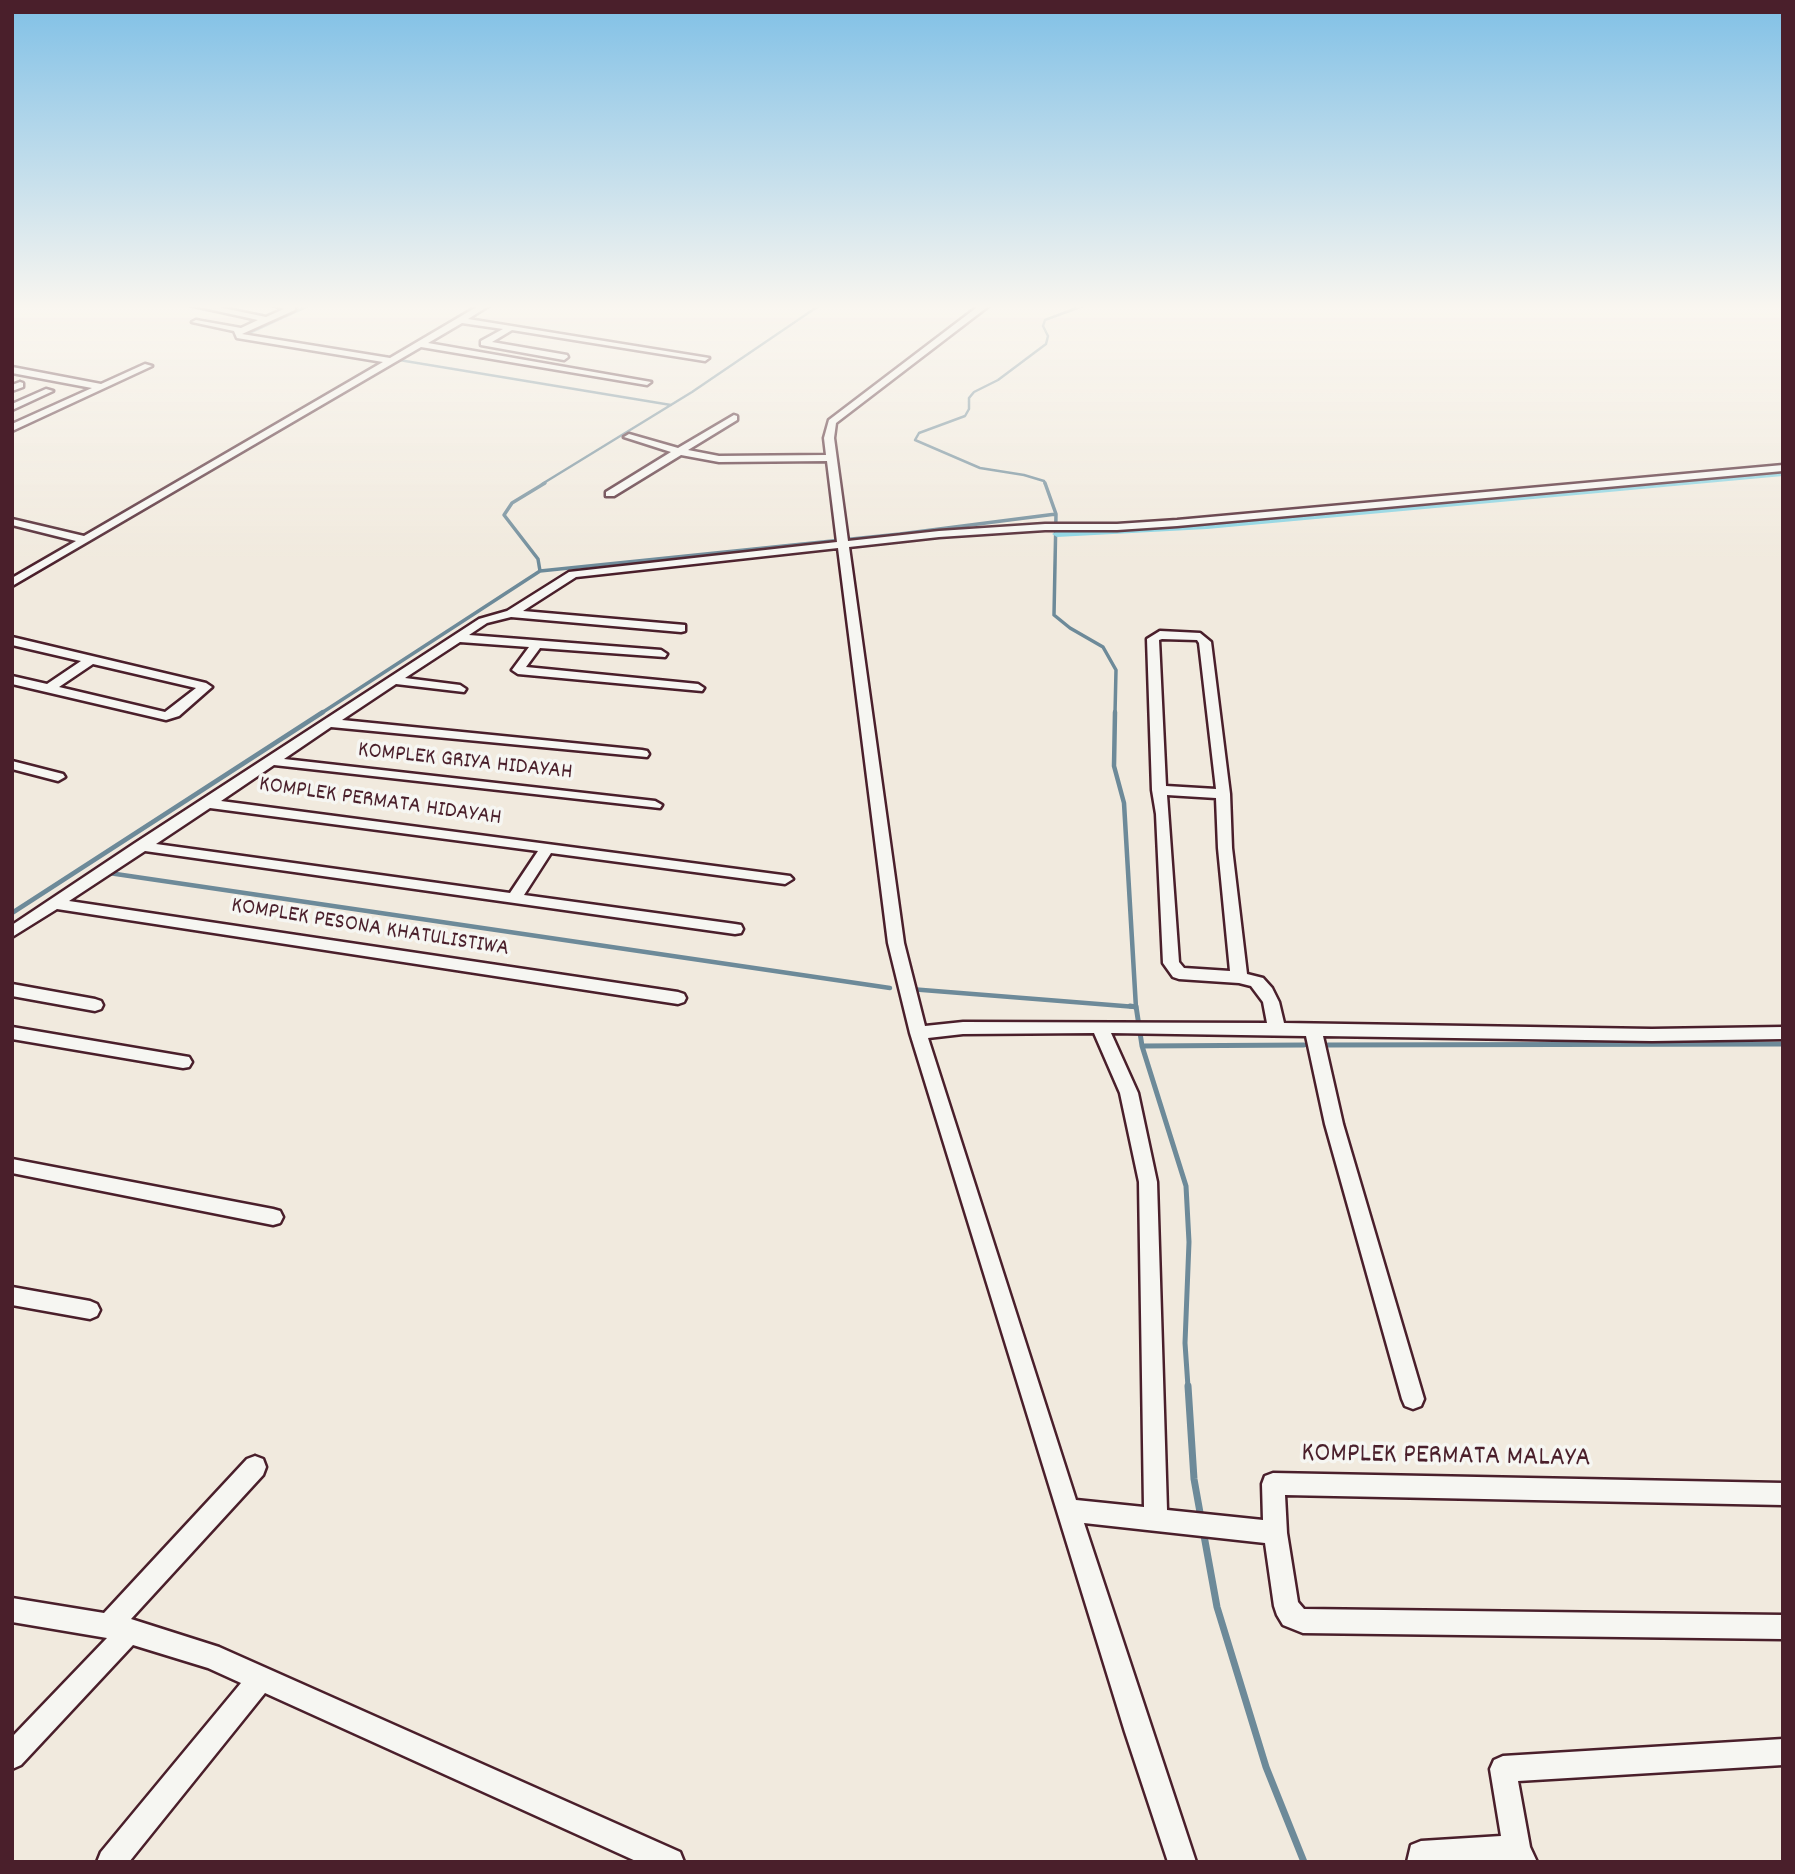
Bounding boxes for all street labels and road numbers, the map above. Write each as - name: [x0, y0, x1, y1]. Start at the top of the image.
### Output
- street label: KOMPLEK GRIYA HIDAYAH: [356, 738, 574, 788]
- street label: KOMPLEK PERMATA HIDAYAH: [257, 772, 503, 834]
- street label: KOMPLEK PESONA KHATULISTIWA: [229, 893, 511, 965]
- street label: KOMPLEK PERMATA MALAYA: [1301, 1439, 1591, 1477]

